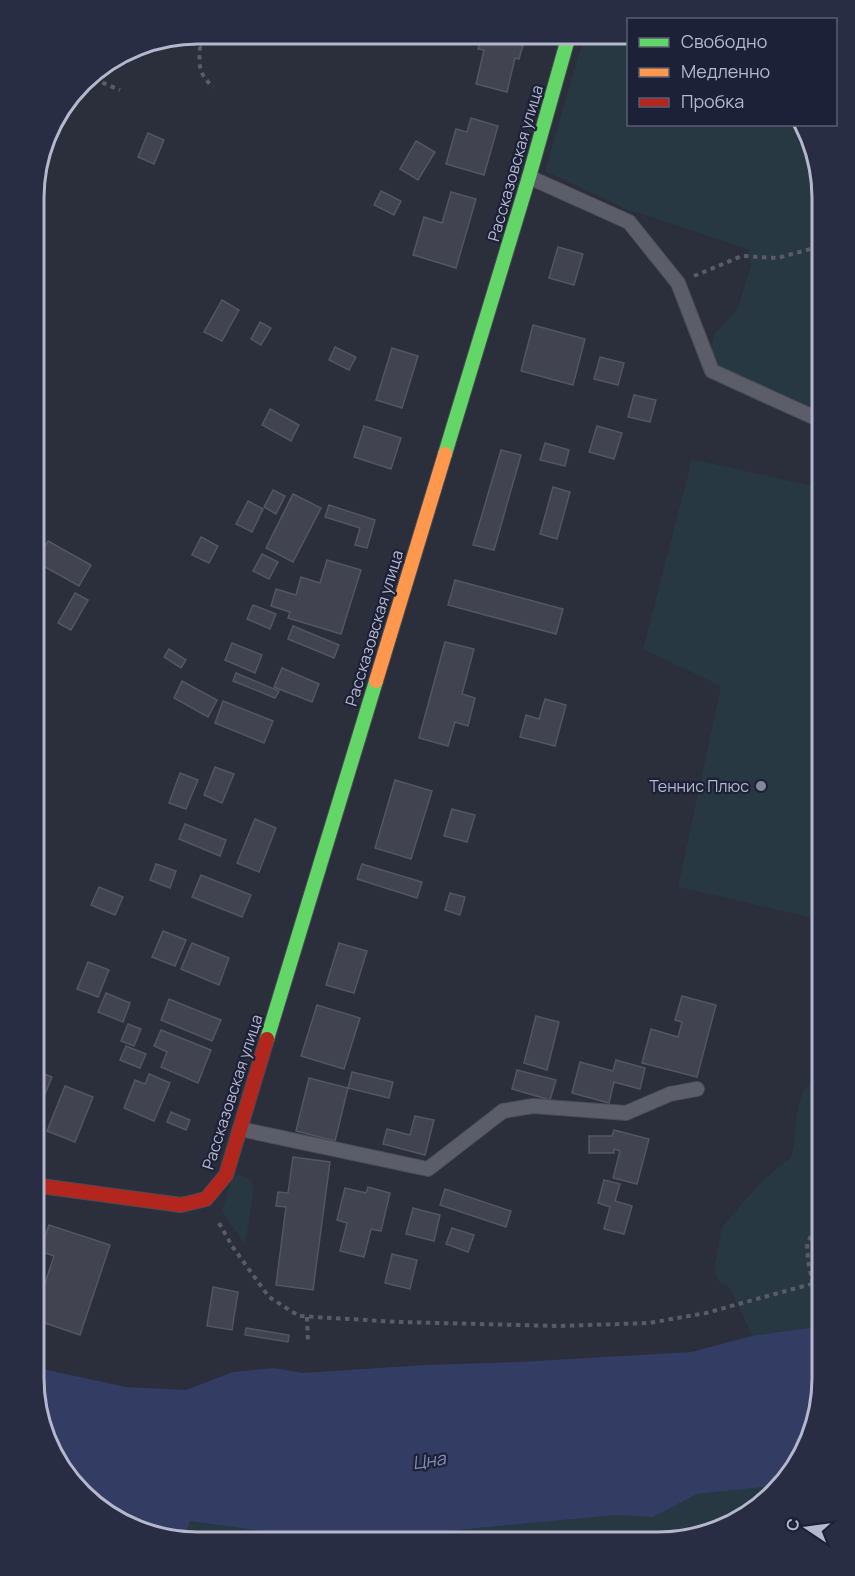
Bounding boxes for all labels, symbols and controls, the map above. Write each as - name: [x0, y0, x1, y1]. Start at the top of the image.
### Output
- legend: [627, 18, 837, 126]
- text: Свободно: [681, 29, 767, 53]
- text: Медленно: [681, 59, 770, 83]
- street label: Рассказовская улица: [482, 82, 548, 244]
- text: Пробка: [681, 89, 744, 113]
- street label: Рассказовская улица: [340, 547, 408, 709]
- place label: Теннис Плюс: [649, 775, 749, 797]
- marker: Теннис Плюс: [754, 779, 768, 793]
- street label: Рассказовская улица: [197, 1012, 267, 1172]
- water label: Цна: [410, 1445, 448, 1474]
- north arrow: [777, 1498, 837, 1558]
- text: С: [780, 1516, 804, 1533]

